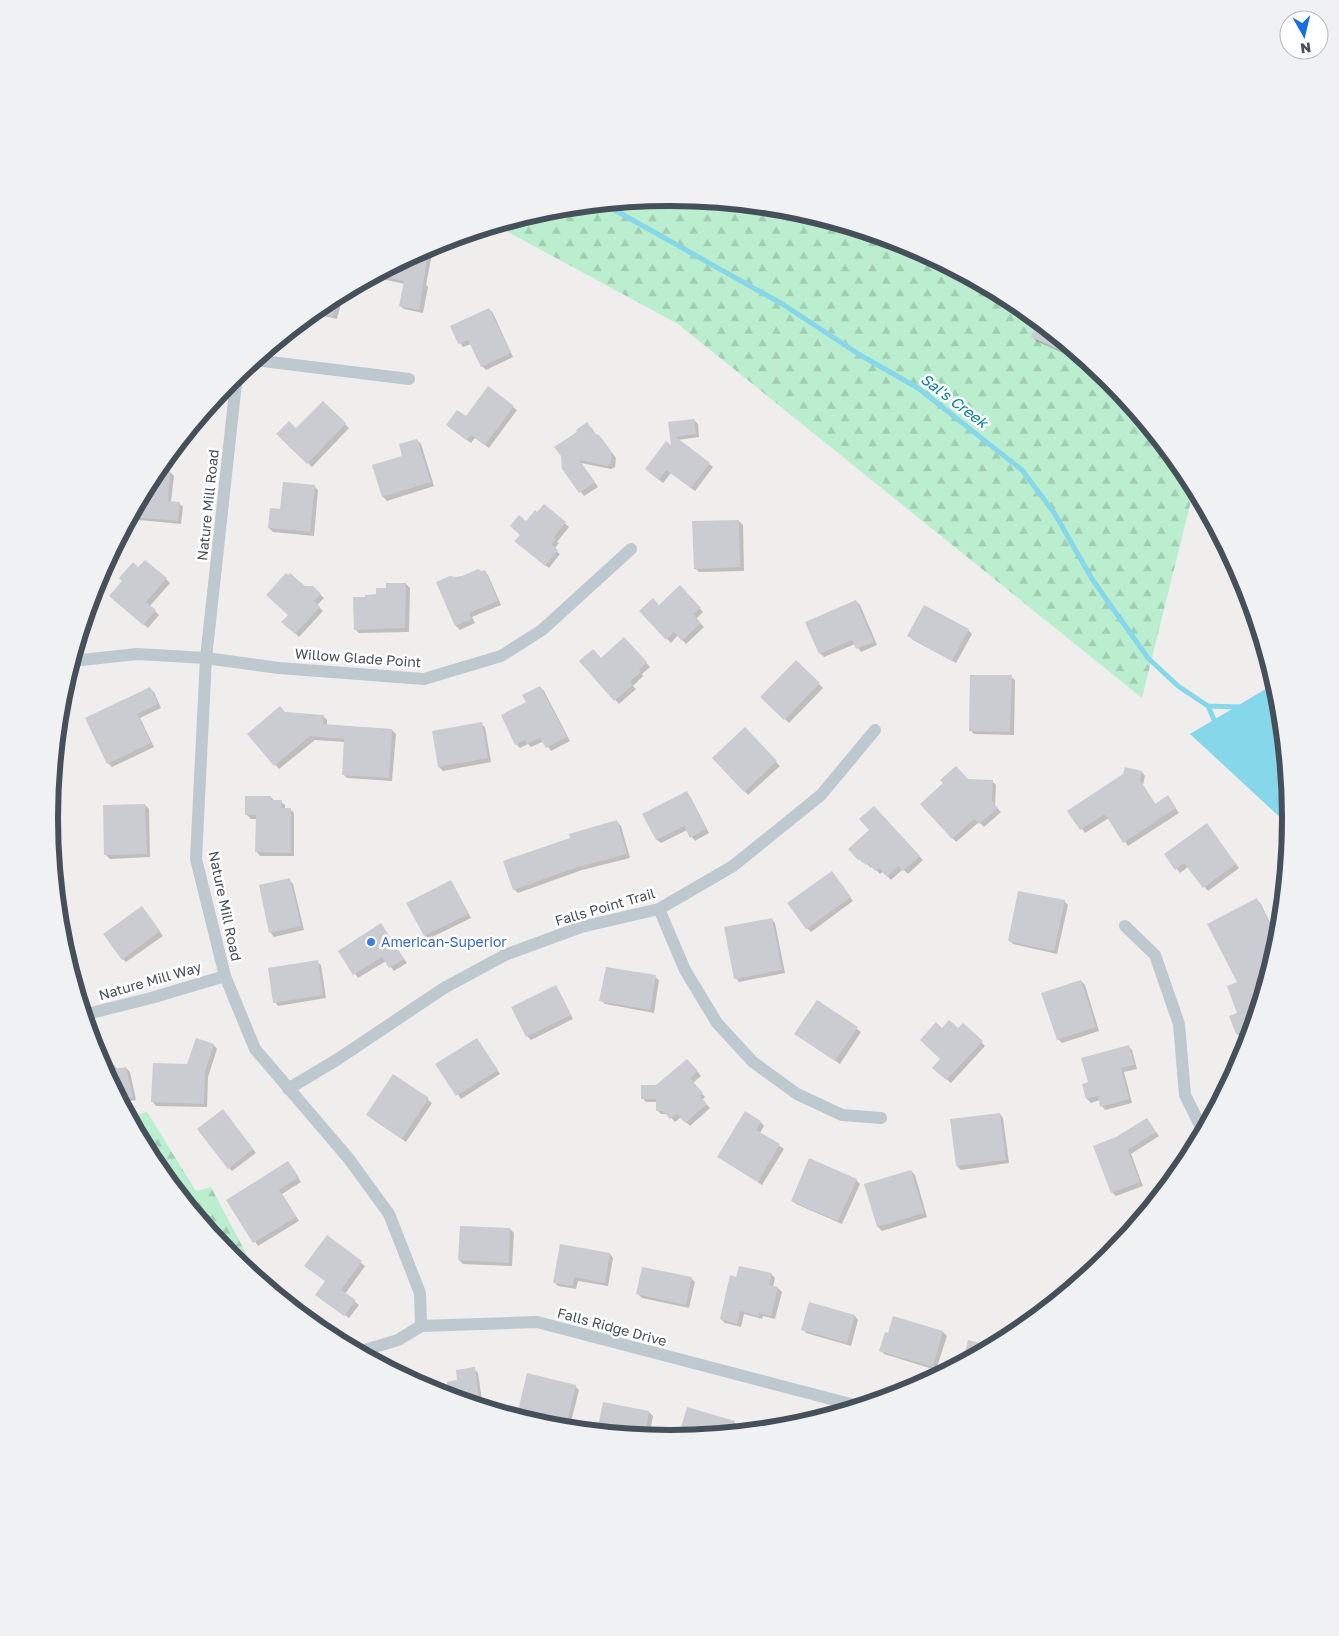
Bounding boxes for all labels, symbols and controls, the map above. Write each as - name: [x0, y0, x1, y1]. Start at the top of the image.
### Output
- north arrow: [1279, 10, 1329, 60]
- text: N: [1299, 39, 1312, 58]
- water label: Sal's Creek: [918, 369, 993, 432]
- street label: Nature Mill Road: [193, 448, 222, 562]
- street label: Willow Glade Point: [294, 645, 422, 670]
- street label: Nature Mill Road: [206, 849, 245, 962]
- street label: Falls Point Trail: [553, 884, 657, 929]
- place label: American-Superior: [381, 933, 507, 950]
- marker: American-Superior: [365, 936, 377, 948]
- street label: Nature Mill Way: [97, 958, 203, 1003]
- street label: Falls Ridge Drive: [556, 1304, 669, 1349]

